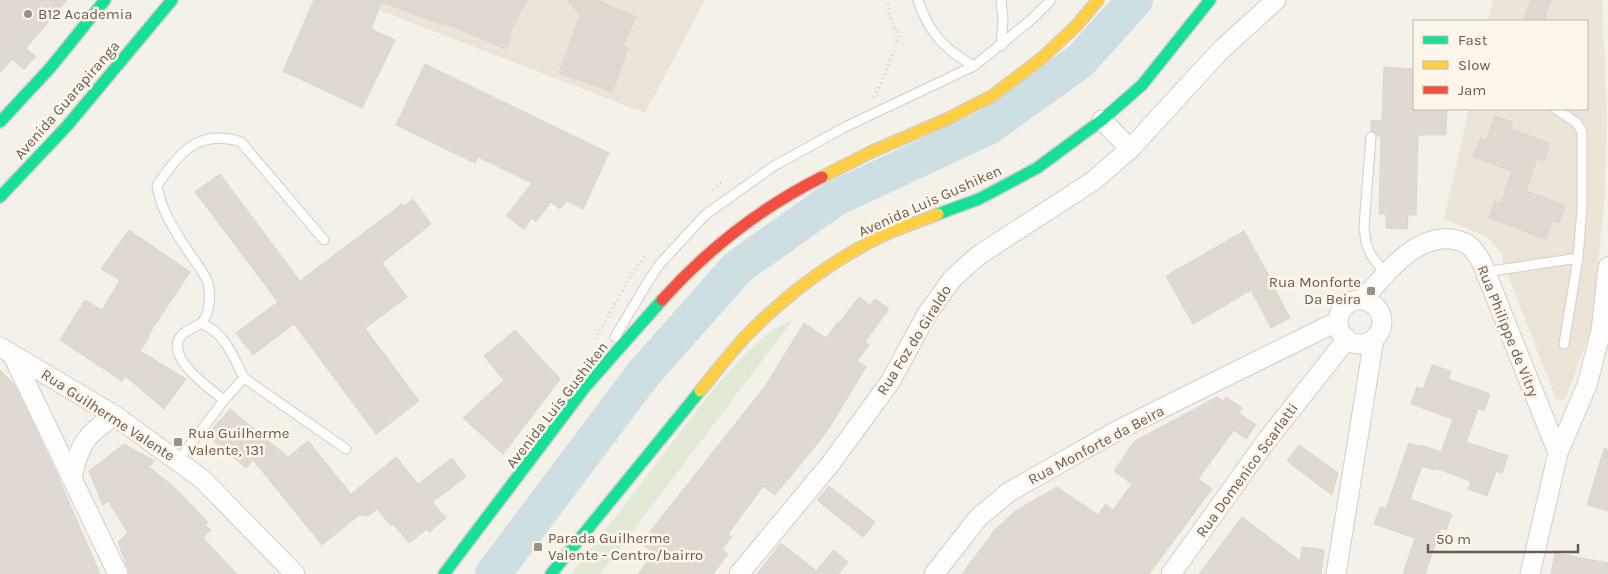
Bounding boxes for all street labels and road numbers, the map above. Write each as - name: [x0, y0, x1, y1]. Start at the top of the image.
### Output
- street label: Avenida Guarapiranga: [11, 37, 123, 163]
- street label: Avenida Luis Gushiken: [855, 161, 1005, 241]
- street label: Rua Philippe de Vitry: [1473, 262, 1543, 400]
- street label: Rua Foz do Giraldo: [873, 282, 955, 398]
- street label: Avenida Luis Gushiken: [502, 338, 612, 472]
- street label: Rua Guilherme Valente: [38, 365, 178, 465]
- street label: Rua Domenico Scarlatti: [1192, 399, 1302, 541]
- street label: Rua Monforte da Beira: [1025, 401, 1167, 489]

